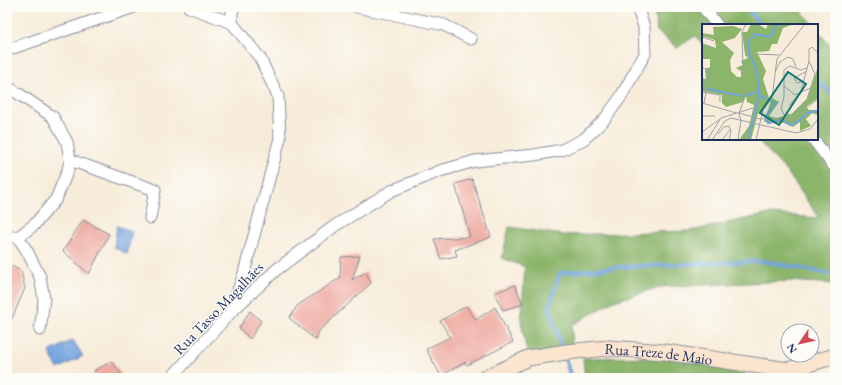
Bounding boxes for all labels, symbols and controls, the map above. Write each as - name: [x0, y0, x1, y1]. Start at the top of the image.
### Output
- inset map: [702, 24, 818, 140]
- street label: Rua Tasso Magalhães: [169, 257, 267, 358]
- north arrow: [780, 323, 820, 363]
- street label: Rua Treze de Maio: [604, 338, 714, 368]
- text: N: [783, 341, 800, 356]

